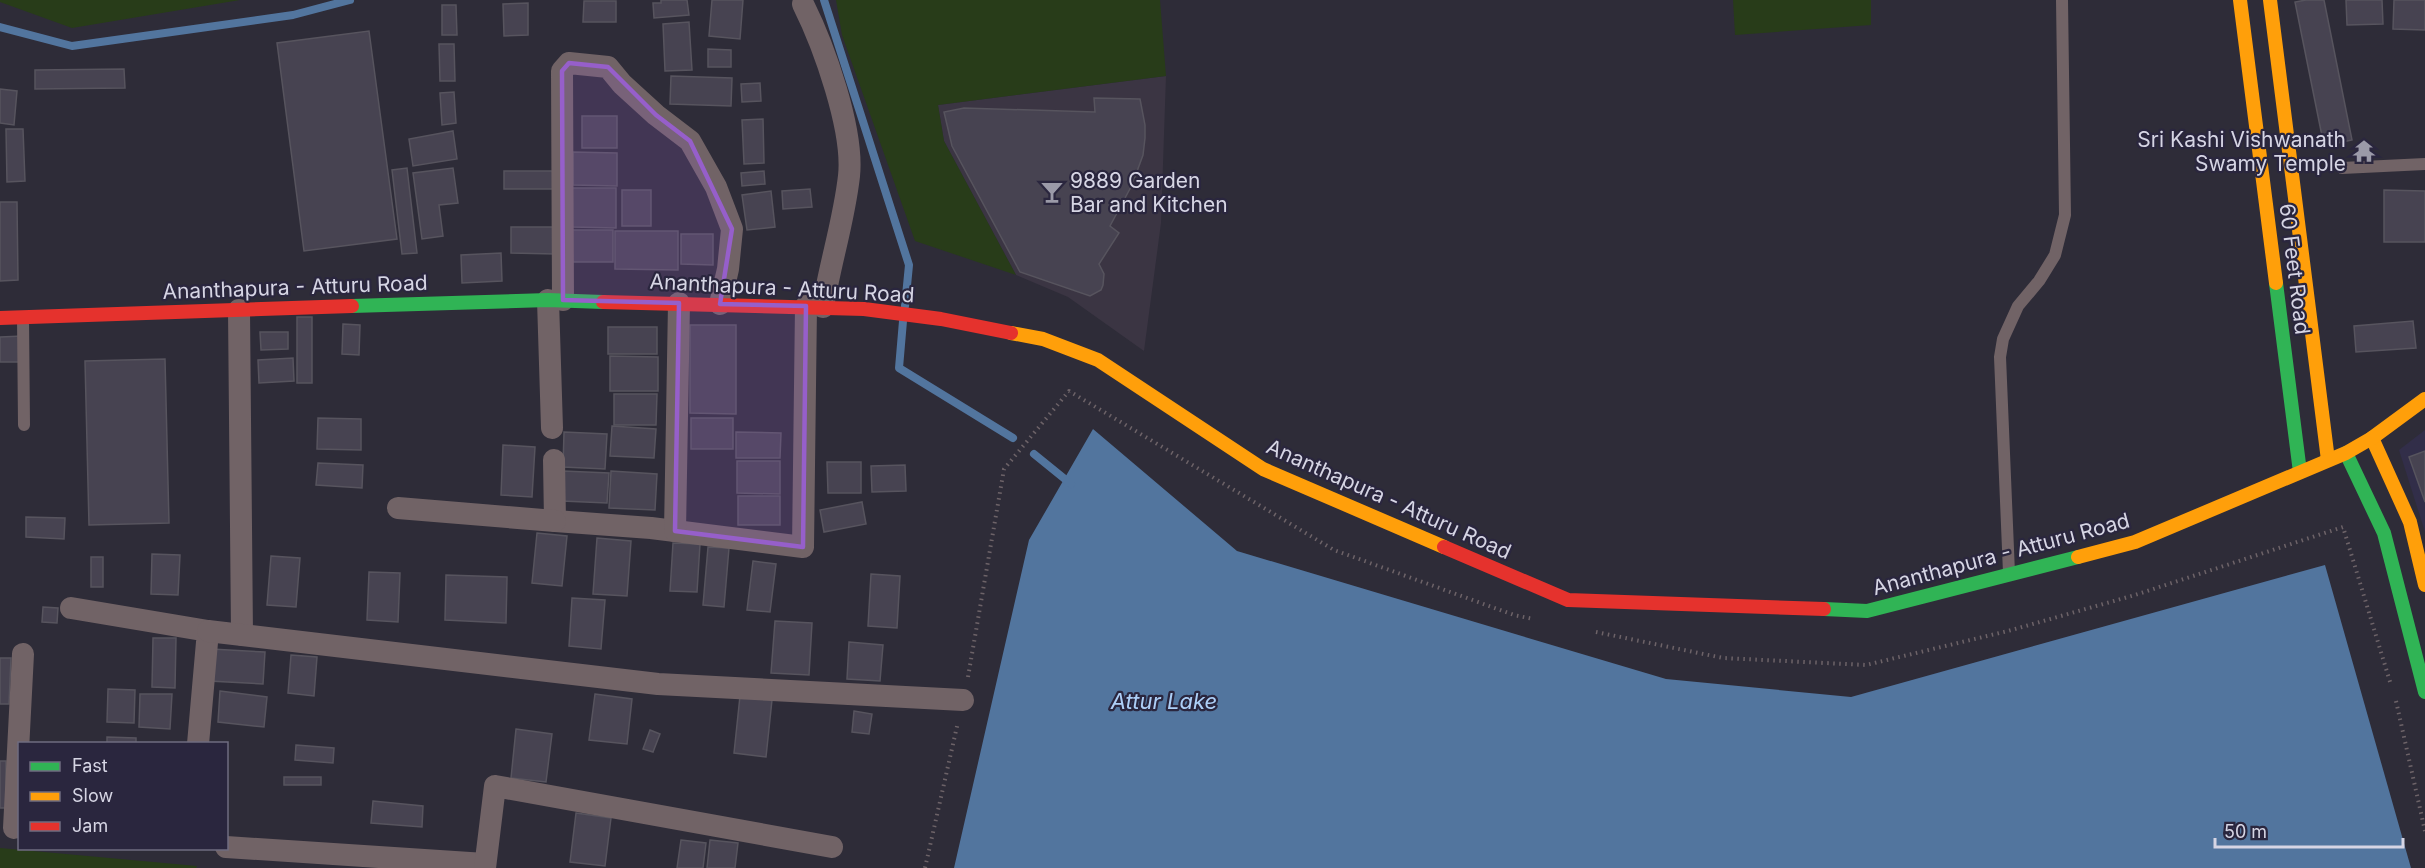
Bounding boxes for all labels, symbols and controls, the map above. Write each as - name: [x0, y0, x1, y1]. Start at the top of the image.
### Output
- place label: Sri Kashi Vishwanath Swamy Temple: [2137, 127, 2346, 176]
- temple icon: Sri Kashi Vishwanath Swamy Temple: [2351, 138, 2377, 164]
- place label: 9889 Garden Bar and Kitchen: [1070, 168, 1228, 217]
- bar icon: 9889 Garden Bar and Kitchen: [1039, 179, 1065, 205]
- street label: 60 Feet Road: [2275, 202, 2315, 336]
- street label: Ananthapura - Atturu Road: [649, 269, 915, 307]
- street label: Ananthapura - Atturu Road: [162, 270, 428, 304]
- street label: Ananthapura - Atturu Road: [1263, 434, 1515, 564]
- street label: Ananthapura - Atturu Road: [1870, 508, 2132, 600]
- water label: Attur Lake: [1110, 688, 1217, 714]
- legend: [18, 742, 228, 850]
- text: Fast: [72, 755, 108, 776]
- text: Slow: [72, 785, 113, 806]
- scale bar: [2215, 811, 2402, 849]
- text: Jam: [72, 815, 108, 836]
- text: 50 m: [2224, 821, 2267, 842]

